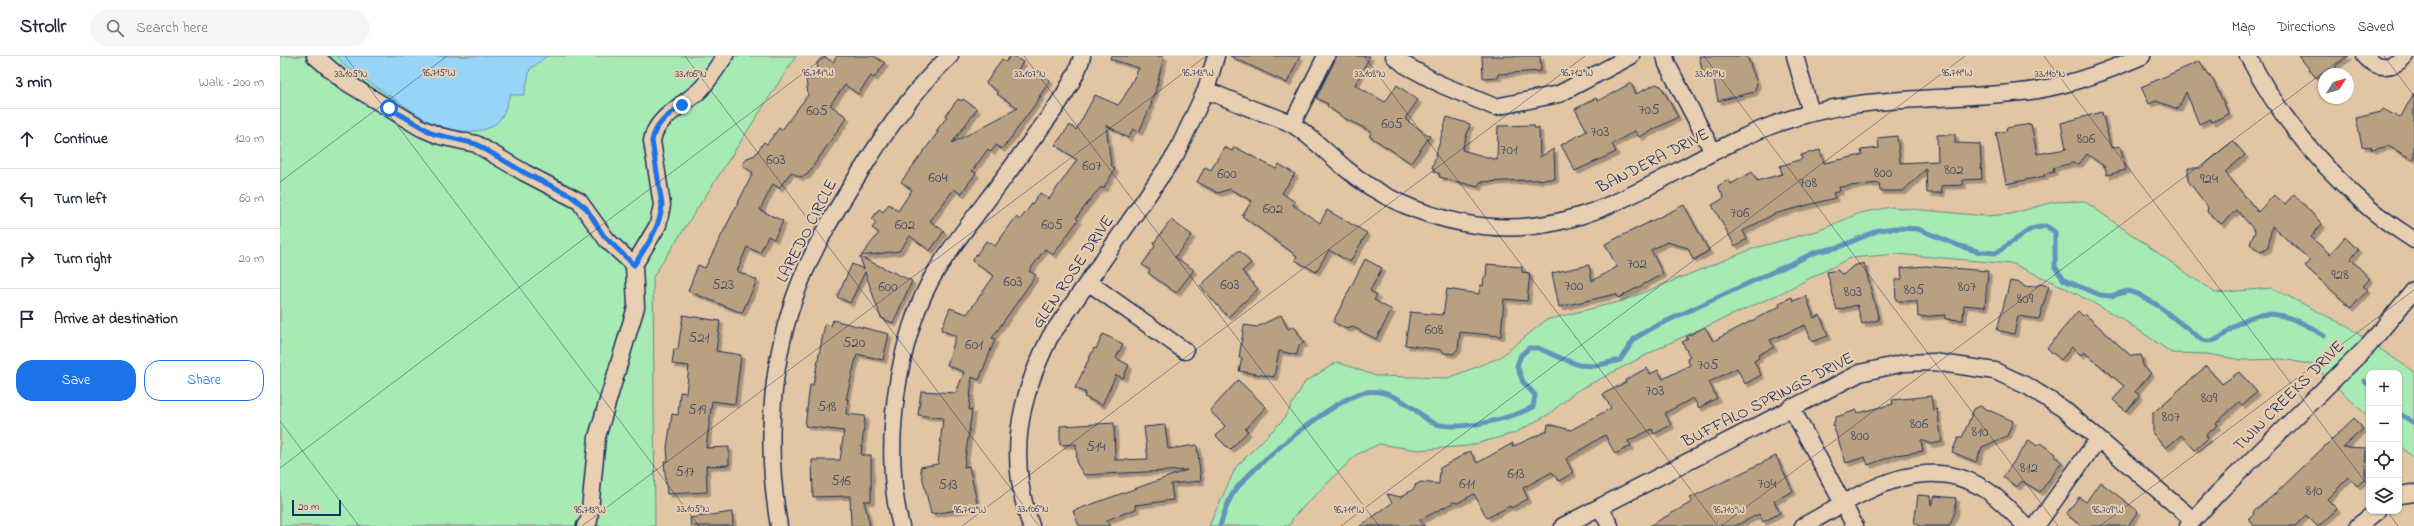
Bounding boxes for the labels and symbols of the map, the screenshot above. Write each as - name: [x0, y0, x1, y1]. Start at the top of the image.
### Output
- text: 96.715°W: [423, 66, 456, 81]
- text: 96.714°W: [802, 66, 834, 81]
- text: 96.713°W: [1182, 66, 1214, 81]
- text: 96.712°W: [1561, 66, 1593, 81]
- text: 96.711°W: [1942, 66, 1972, 81]
- text: 33.105°N: [335, 67, 368, 82]
- text: 33.106°N: [675, 67, 707, 82]
- text: 33.107°N: [1014, 67, 1046, 82]
- text: 33.108°N: [1355, 67, 1386, 82]
- text: 33.109°N: [1695, 67, 1725, 82]
- text: 33.110°N: [2035, 67, 2065, 82]
- north arrow: [2318, 68, 2354, 104]
- route end: [673, 96, 691, 114]
- route start: [380, 99, 398, 117]
- house number: 705: [1638, 99, 1660, 121]
- house number: 605: [806, 100, 828, 122]
- house number: 605: [1381, 113, 1403, 135]
- house number: 703: [1591, 121, 1609, 143]
- street label: BANDERA DRIVE: [1591, 122, 1714, 201]
- house number: 806: [2077, 128, 2096, 150]
- house number: 701: [1500, 139, 1518, 161]
- house number: 603: [766, 149, 786, 171]
- house number: 607: [1082, 155, 1102, 177]
- house number: 802: [1944, 159, 1964, 181]
- house number: 800: [1874, 162, 1893, 184]
- house number: 600: [1217, 163, 1237, 185]
- house number: 604: [928, 167, 948, 189]
- house number: 924: [2200, 168, 2218, 190]
- house number: 708: [1799, 172, 1818, 194]
- street label: LAREDO CIRCLE: [770, 175, 844, 287]
- house number: 602: [1263, 198, 1284, 220]
- house number: 706: [1730, 202, 1750, 224]
- street label: GLEN ROSE DRIVE: [1026, 210, 1120, 334]
- house number: 602: [895, 214, 916, 236]
- house number: 605: [1041, 214, 1063, 236]
- house number: 702: [1627, 253, 1648, 275]
- house number: 928: [2331, 264, 2349, 286]
- house number: 603: [1003, 271, 1023, 293]
- house number: 523: [712, 274, 734, 296]
- house number: 603: [1220, 274, 1240, 296]
- house number: 700: [1564, 275, 1584, 297]
- house number: 600: [878, 276, 898, 298]
- house number: 807: [1958, 276, 1976, 298]
- house number: 805: [1904, 279, 1925, 301]
- house number: 803: [1844, 281, 1862, 303]
- house number: 809: [2017, 288, 2034, 310]
- house number: 608: [1425, 319, 1444, 341]
- house number: 521: [689, 327, 710, 349]
- house number: 520: [843, 332, 866, 354]
- house number: 601: [965, 334, 983, 356]
- street label: TWIN CREEKS DRIVE: [2228, 335, 2350, 457]
- street label: BUFFALO SPRINGS DRIVE: [1677, 346, 1858, 455]
- house number: 705: [1697, 354, 1719, 376]
- house number: 703: [1646, 380, 1664, 402]
- house number: 809: [2201, 387, 2218, 409]
- house number: 518: [818, 396, 837, 418]
- house number: 519: [688, 399, 706, 421]
- house number: 807: [2162, 406, 2180, 428]
- house number: 806: [1910, 413, 1929, 435]
- house number: 810: [1972, 421, 1989, 443]
- house number: 800: [1851, 425, 1870, 447]
- house number: 514: [1086, 436, 1106, 458]
- house number: 812: [2020, 457, 2038, 479]
- house number: 517: [675, 461, 695, 483]
- house number: 613: [1507, 463, 1525, 485]
- house number: 516: [831, 470, 851, 492]
- house number: 611: [1459, 473, 1475, 495]
- house number: 704: [1758, 473, 1776, 495]
- house number: 513: [938, 474, 958, 496]
- house number: 810: [2306, 480, 2323, 502]
- scale bar: [292, 498, 341, 517]
- text: 33.105°N: [677, 502, 710, 517]
- text: 33.106°N: [1017, 502, 1049, 517]
- text: 96.713°W: [574, 503, 606, 518]
- text: 96.712°W: [954, 503, 986, 518]
- text: 96.711°W: [1334, 503, 1364, 518]
- text: 96.710°W: [1713, 503, 1745, 518]
- text: 96.709°W: [2092, 503, 2124, 518]

